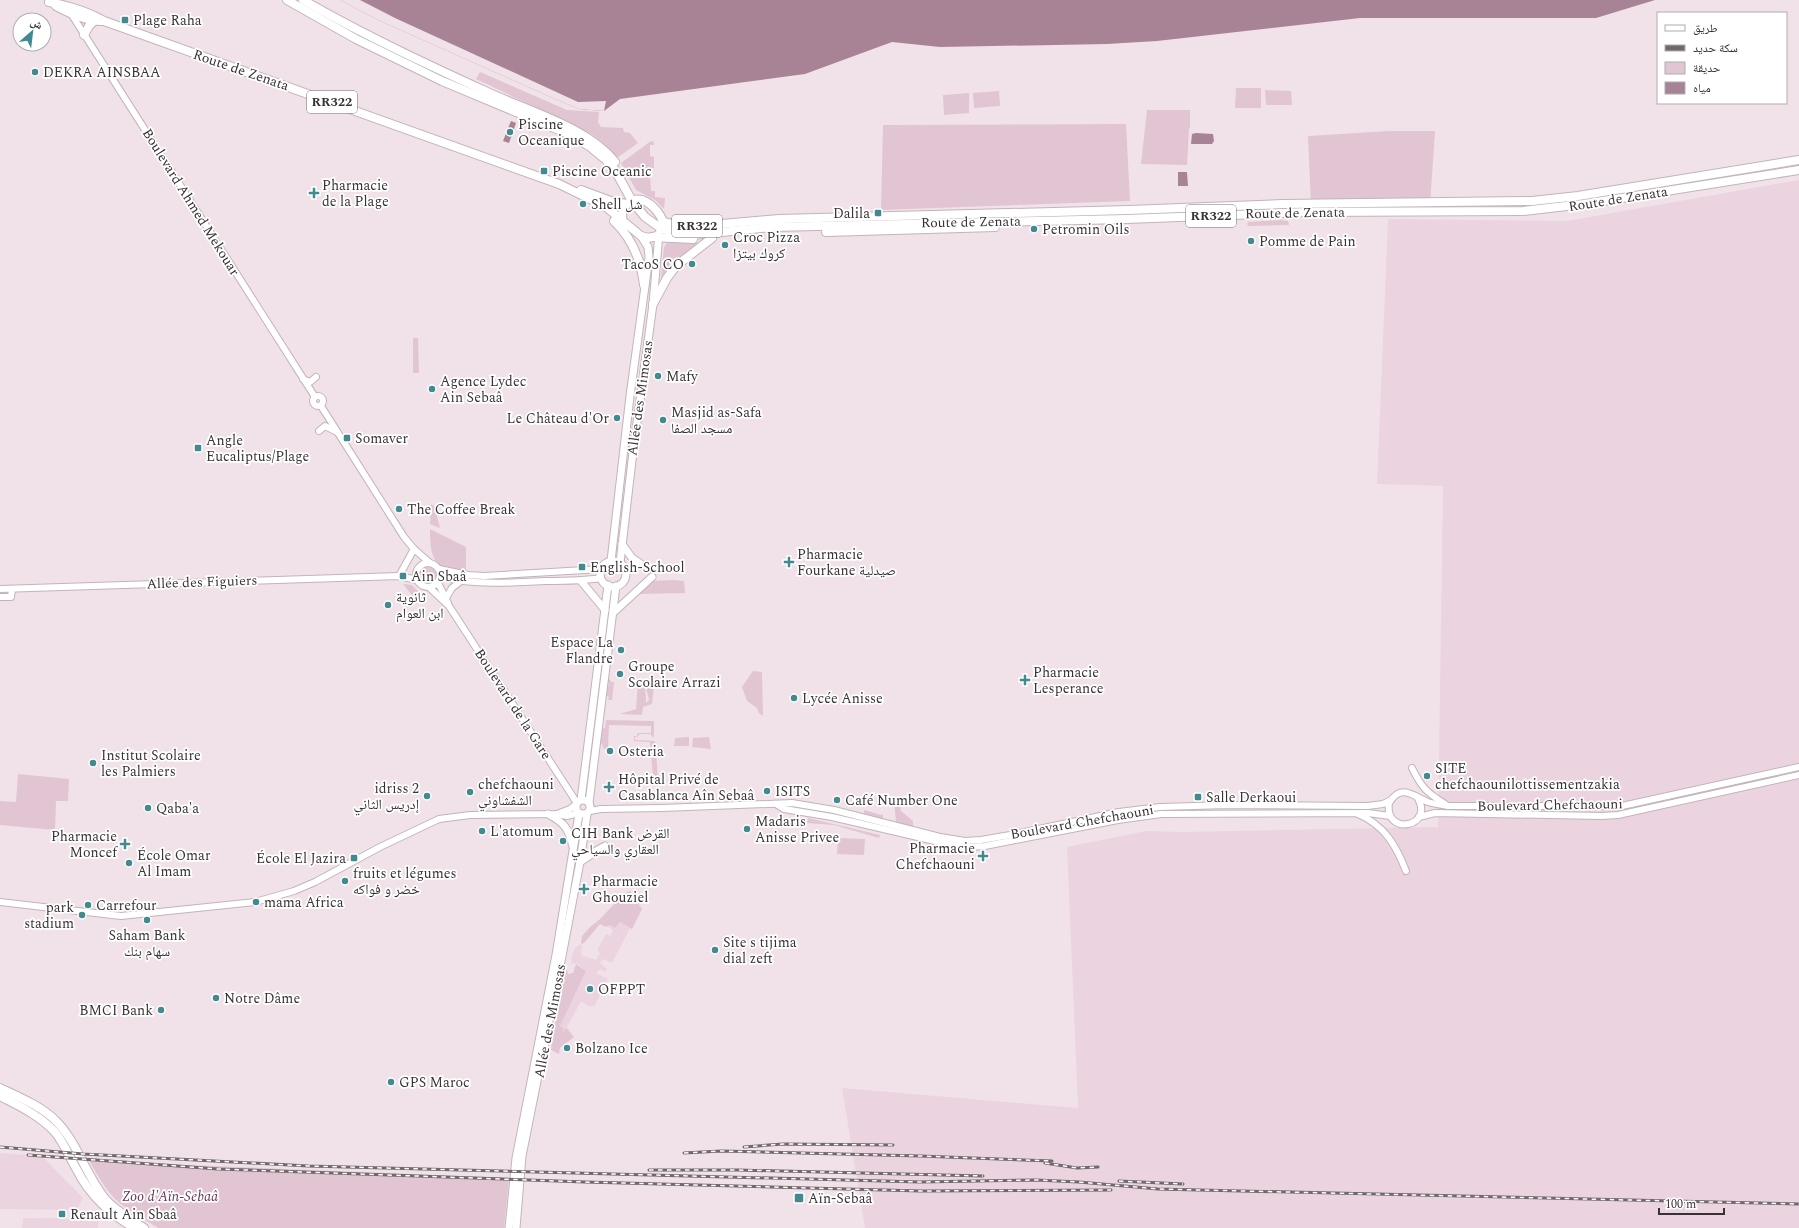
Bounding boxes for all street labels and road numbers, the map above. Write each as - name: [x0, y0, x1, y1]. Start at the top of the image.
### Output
- street label: Route de Zenata: [190, 44, 292, 96]
- road number: RR322: [307, 91, 357, 113]
- street label: Boulevard Ahmed Mekouar: [137, 124, 245, 280]
- street label: Route de Zenata: [1567, 181, 1669, 217]
- street label: Route de Zenata: [1245, 202, 1345, 224]
- road number: RR322: [1186, 205, 1236, 227]
- street label: Route de Zenata: [921, 211, 1021, 233]
- road number: RR322: [672, 215, 722, 237]
- street label: Allée des Mimosas: [622, 339, 658, 457]
- street label: Allée des Figuiers: [146, 570, 258, 594]
- street label: Boulevard de la Gare: [469, 644, 557, 764]
- street label: Boulevard Chefchaouni: [1477, 793, 1623, 817]
- street label: Boulevard Chefchaouni: [1009, 799, 1155, 845]
- street label: Allée des Mimosas: [529, 962, 571, 1080]

